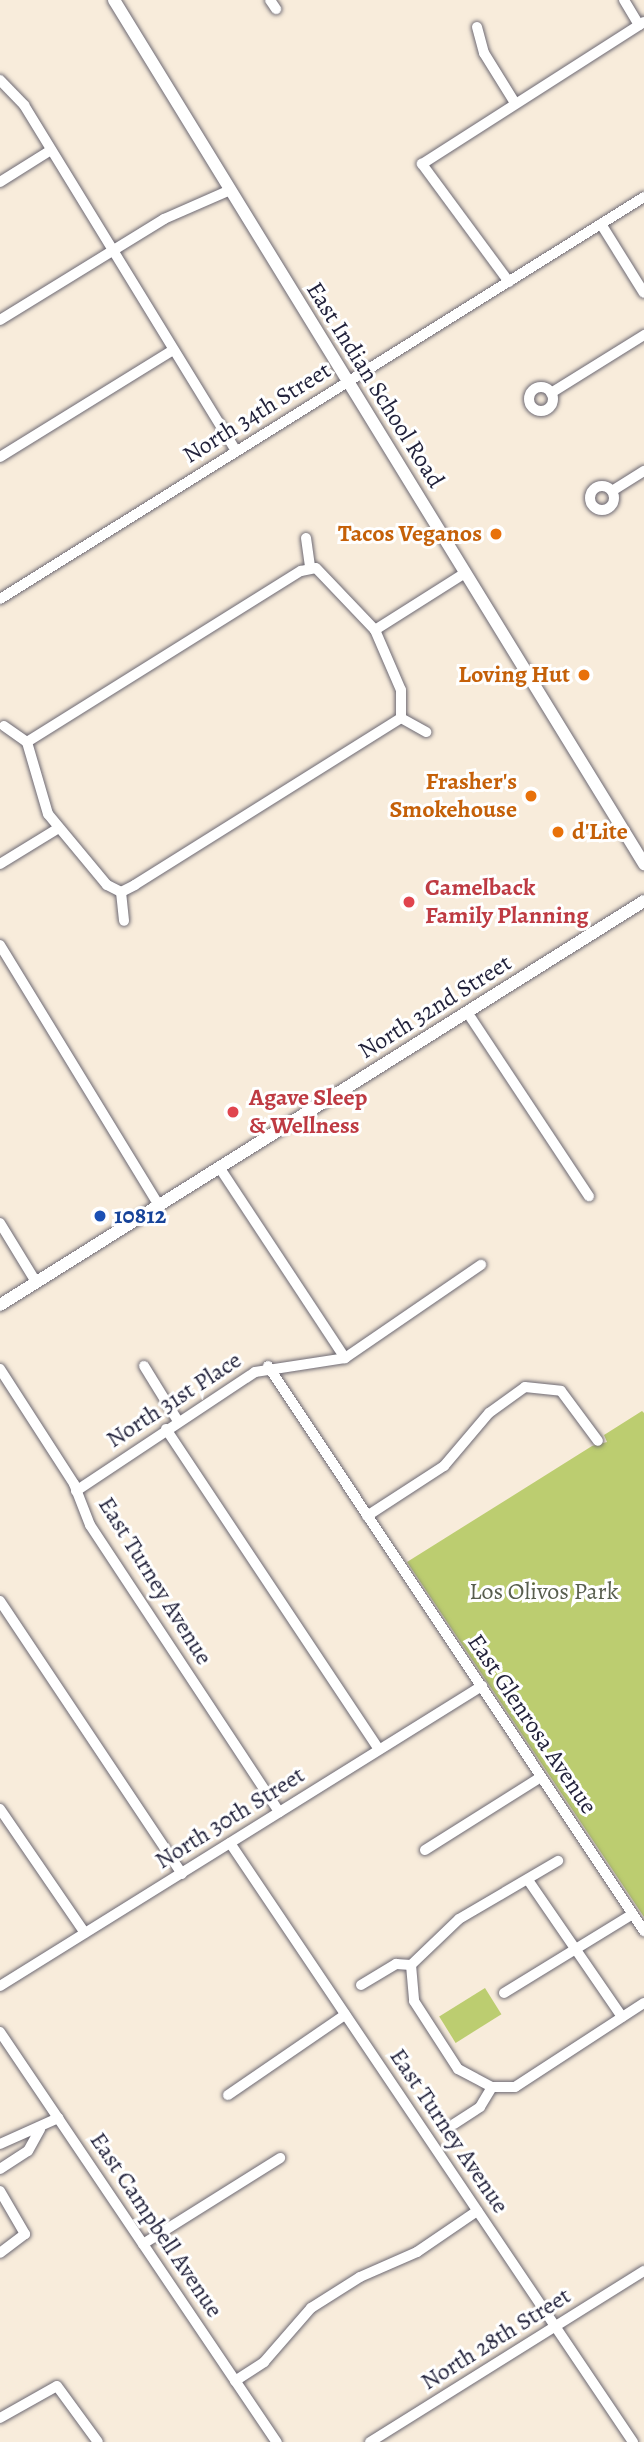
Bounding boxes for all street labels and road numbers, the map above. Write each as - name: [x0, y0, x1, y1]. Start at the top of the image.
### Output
- street label: East Indian School Road: [300, 277, 450, 493]
- street label: North 34th Street: [178, 356, 336, 470]
- street label: North 32nd Street: [353, 949, 517, 1065]
- street label: North 31st Place: [101, 1346, 247, 1454]
- street label: East Turney Avenue: [92, 1492, 218, 1670]
- street label: East Glenrosa Avenue: [461, 1629, 603, 1819]
- street label: North 30th Street: [150, 1761, 310, 1875]
- street label: East Turney Avenue: [383, 2043, 515, 2219]
- street label: East Campbell Avenue: [83, 2127, 229, 2323]
- street label: North 28th Street: [416, 2281, 576, 2397]

